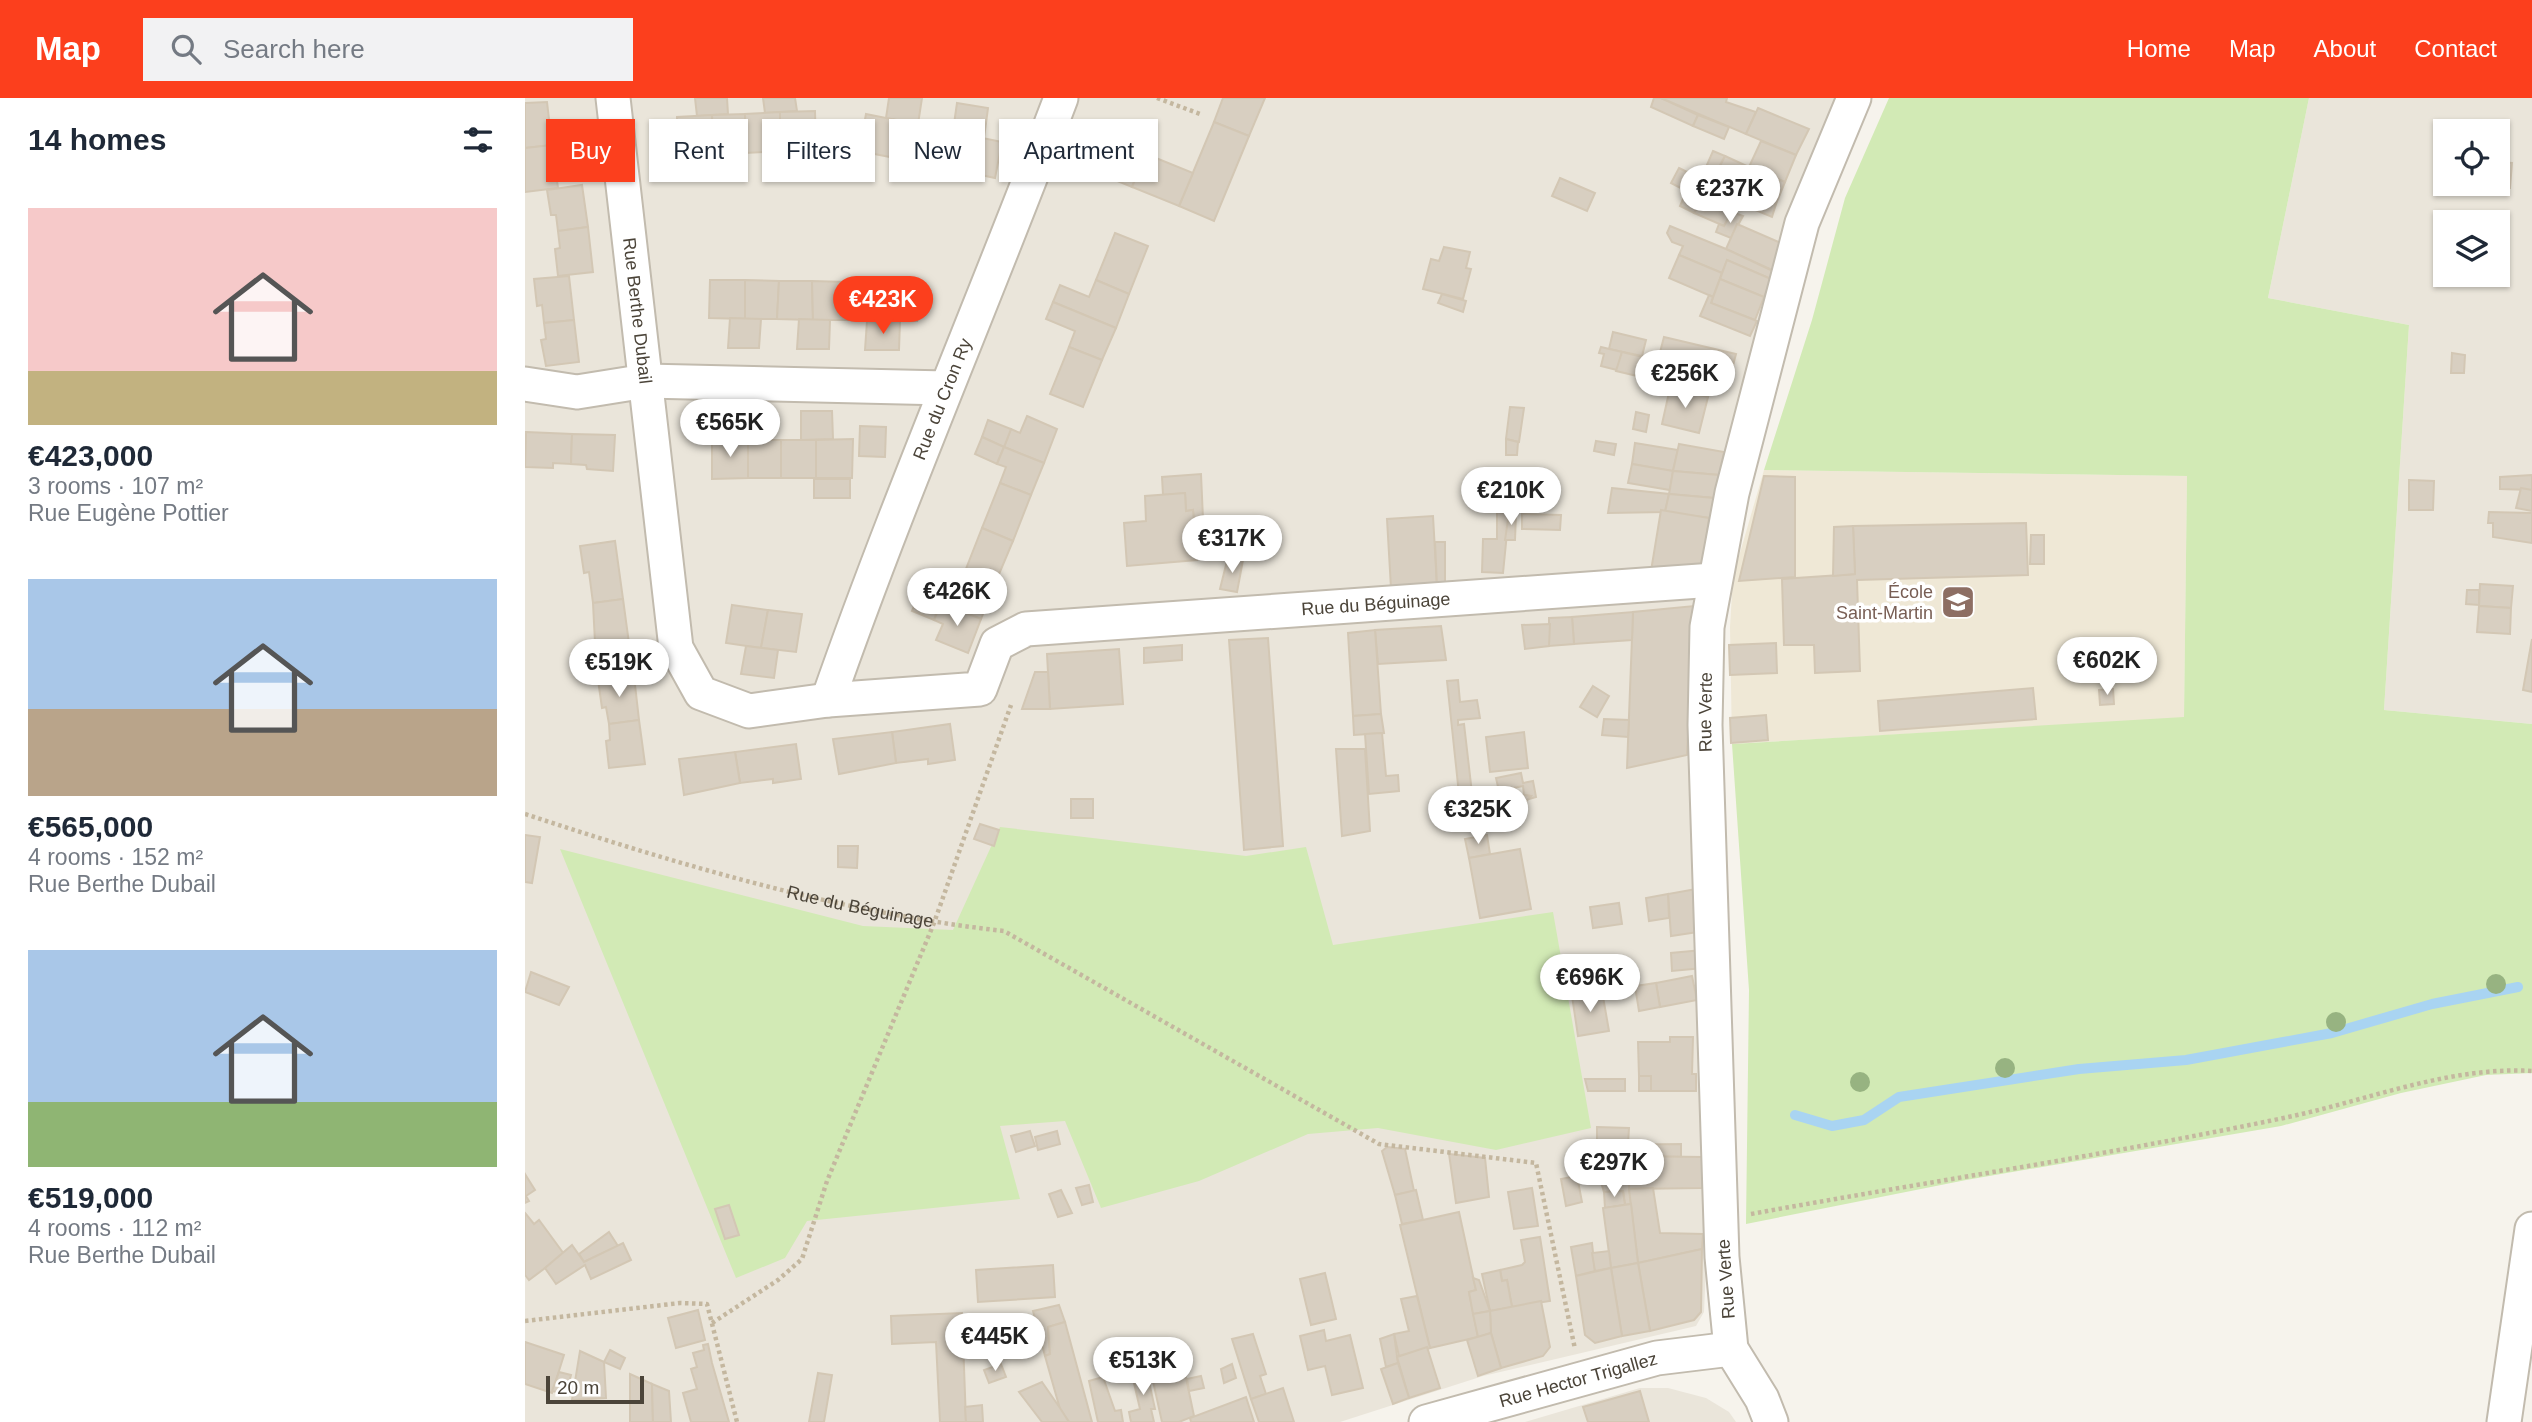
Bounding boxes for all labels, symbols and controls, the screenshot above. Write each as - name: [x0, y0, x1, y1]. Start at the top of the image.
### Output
- search box: [143, 18, 633, 81]
- text: Map: [35, 30, 101, 67]
- icon: search: [167, 30, 205, 68]
- text: Search here: [223, 34, 365, 64]
- text: Home: [2127, 35, 2191, 62]
- text: Map: [2229, 35, 2276, 62]
- text: About: [2314, 35, 2376, 62]
- text: Contact: [2414, 35, 2497, 62]
- chip: Buy: [546, 119, 635, 182]
- chip: Rent: [649, 119, 748, 182]
- chip: Filters: [762, 119, 875, 182]
- chip: New: [889, 119, 985, 182]
- chip: Apartment: [999, 119, 1158, 182]
- map controls: [2433, 119, 2510, 287]
- button: locate: [2433, 119, 2510, 196]
- icon: filters: [459, 121, 497, 159]
- text: 14 homes: [28, 123, 166, 156]
- pin: €237K: [1681, 166, 1779, 225]
- text: €237K: [1696, 175, 1764, 201]
- button: layers: [2433, 210, 2510, 287]
- street label: Rue Berthe Dubail: [619, 236, 656, 385]
- icon: home: [200, 254, 326, 380]
- pin: €423K: [834, 276, 932, 336]
- text: €423K: [849, 286, 917, 312]
- street label: Rue du Cron Ry: [909, 335, 976, 463]
- pin: €256K: [1636, 350, 1734, 410]
- text: €256K: [1651, 360, 1719, 386]
- pin: €565K: [681, 400, 779, 459]
- text: €565K: [696, 409, 764, 435]
- text: €423,000: [28, 439, 153, 472]
- pin: €210K: [1462, 468, 1560, 527]
- text: 3 rooms · 107 m²: [28, 473, 203, 499]
- text: €210K: [1477, 477, 1545, 503]
- text: Rue Eugène Pottier: [28, 500, 229, 526]
- pin: €317K: [1183, 516, 1281, 575]
- text: €317K: [1198, 525, 1266, 551]
- pin: €426K: [908, 568, 1006, 628]
- text: €426K: [923, 578, 991, 604]
- place label: École Saint-Martin: [1836, 582, 1933, 623]
- school or university icon: École Saint-Martin: [1939, 583, 1977, 621]
- street label: Rue du Béguinage: [1301, 589, 1451, 619]
- icon: home: [200, 625, 326, 751]
- pin: €602K: [2058, 638, 2156, 697]
- pin: €519K: [570, 640, 668, 699]
- text: €602K: [2073, 647, 2141, 673]
- text: €519K: [585, 649, 653, 675]
- street label: Rue Verte: [1695, 672, 1716, 753]
- pin: €325K: [1429, 786, 1527, 846]
- text: €325K: [1444, 796, 1512, 822]
- text: €565,000: [28, 810, 153, 843]
- text: 4 rooms · 152 m²: [28, 844, 203, 870]
- text: Rue Berthe Dubail: [28, 871, 216, 897]
- street label: Rue du Béguinage: [785, 882, 935, 931]
- pin: €696K: [1541, 954, 1639, 1014]
- text: €696K: [1556, 964, 1624, 990]
- icon: home: [200, 996, 326, 1122]
- pin: €297K: [1565, 1140, 1663, 1199]
- text: €297K: [1580, 1149, 1648, 1175]
- text: €519,000: [28, 1181, 153, 1214]
- text: 4 rooms · 112 m²: [28, 1215, 201, 1241]
- street label: Rue Verte: [1713, 1238, 1739, 1320]
- text: Rue Berthe Dubail: [28, 1242, 216, 1268]
- pin: €445K: [946, 1314, 1044, 1373]
- text: €445K: [961, 1323, 1029, 1349]
- pin: €513K: [1094, 1338, 1192, 1397]
- text: €513K: [1109, 1347, 1177, 1373]
- street label: Rue Hector Trigallez: [1497, 1348, 1660, 1411]
- scale bar: [546, 1373, 644, 1405]
- text: 20 m: [557, 1377, 599, 1398]

